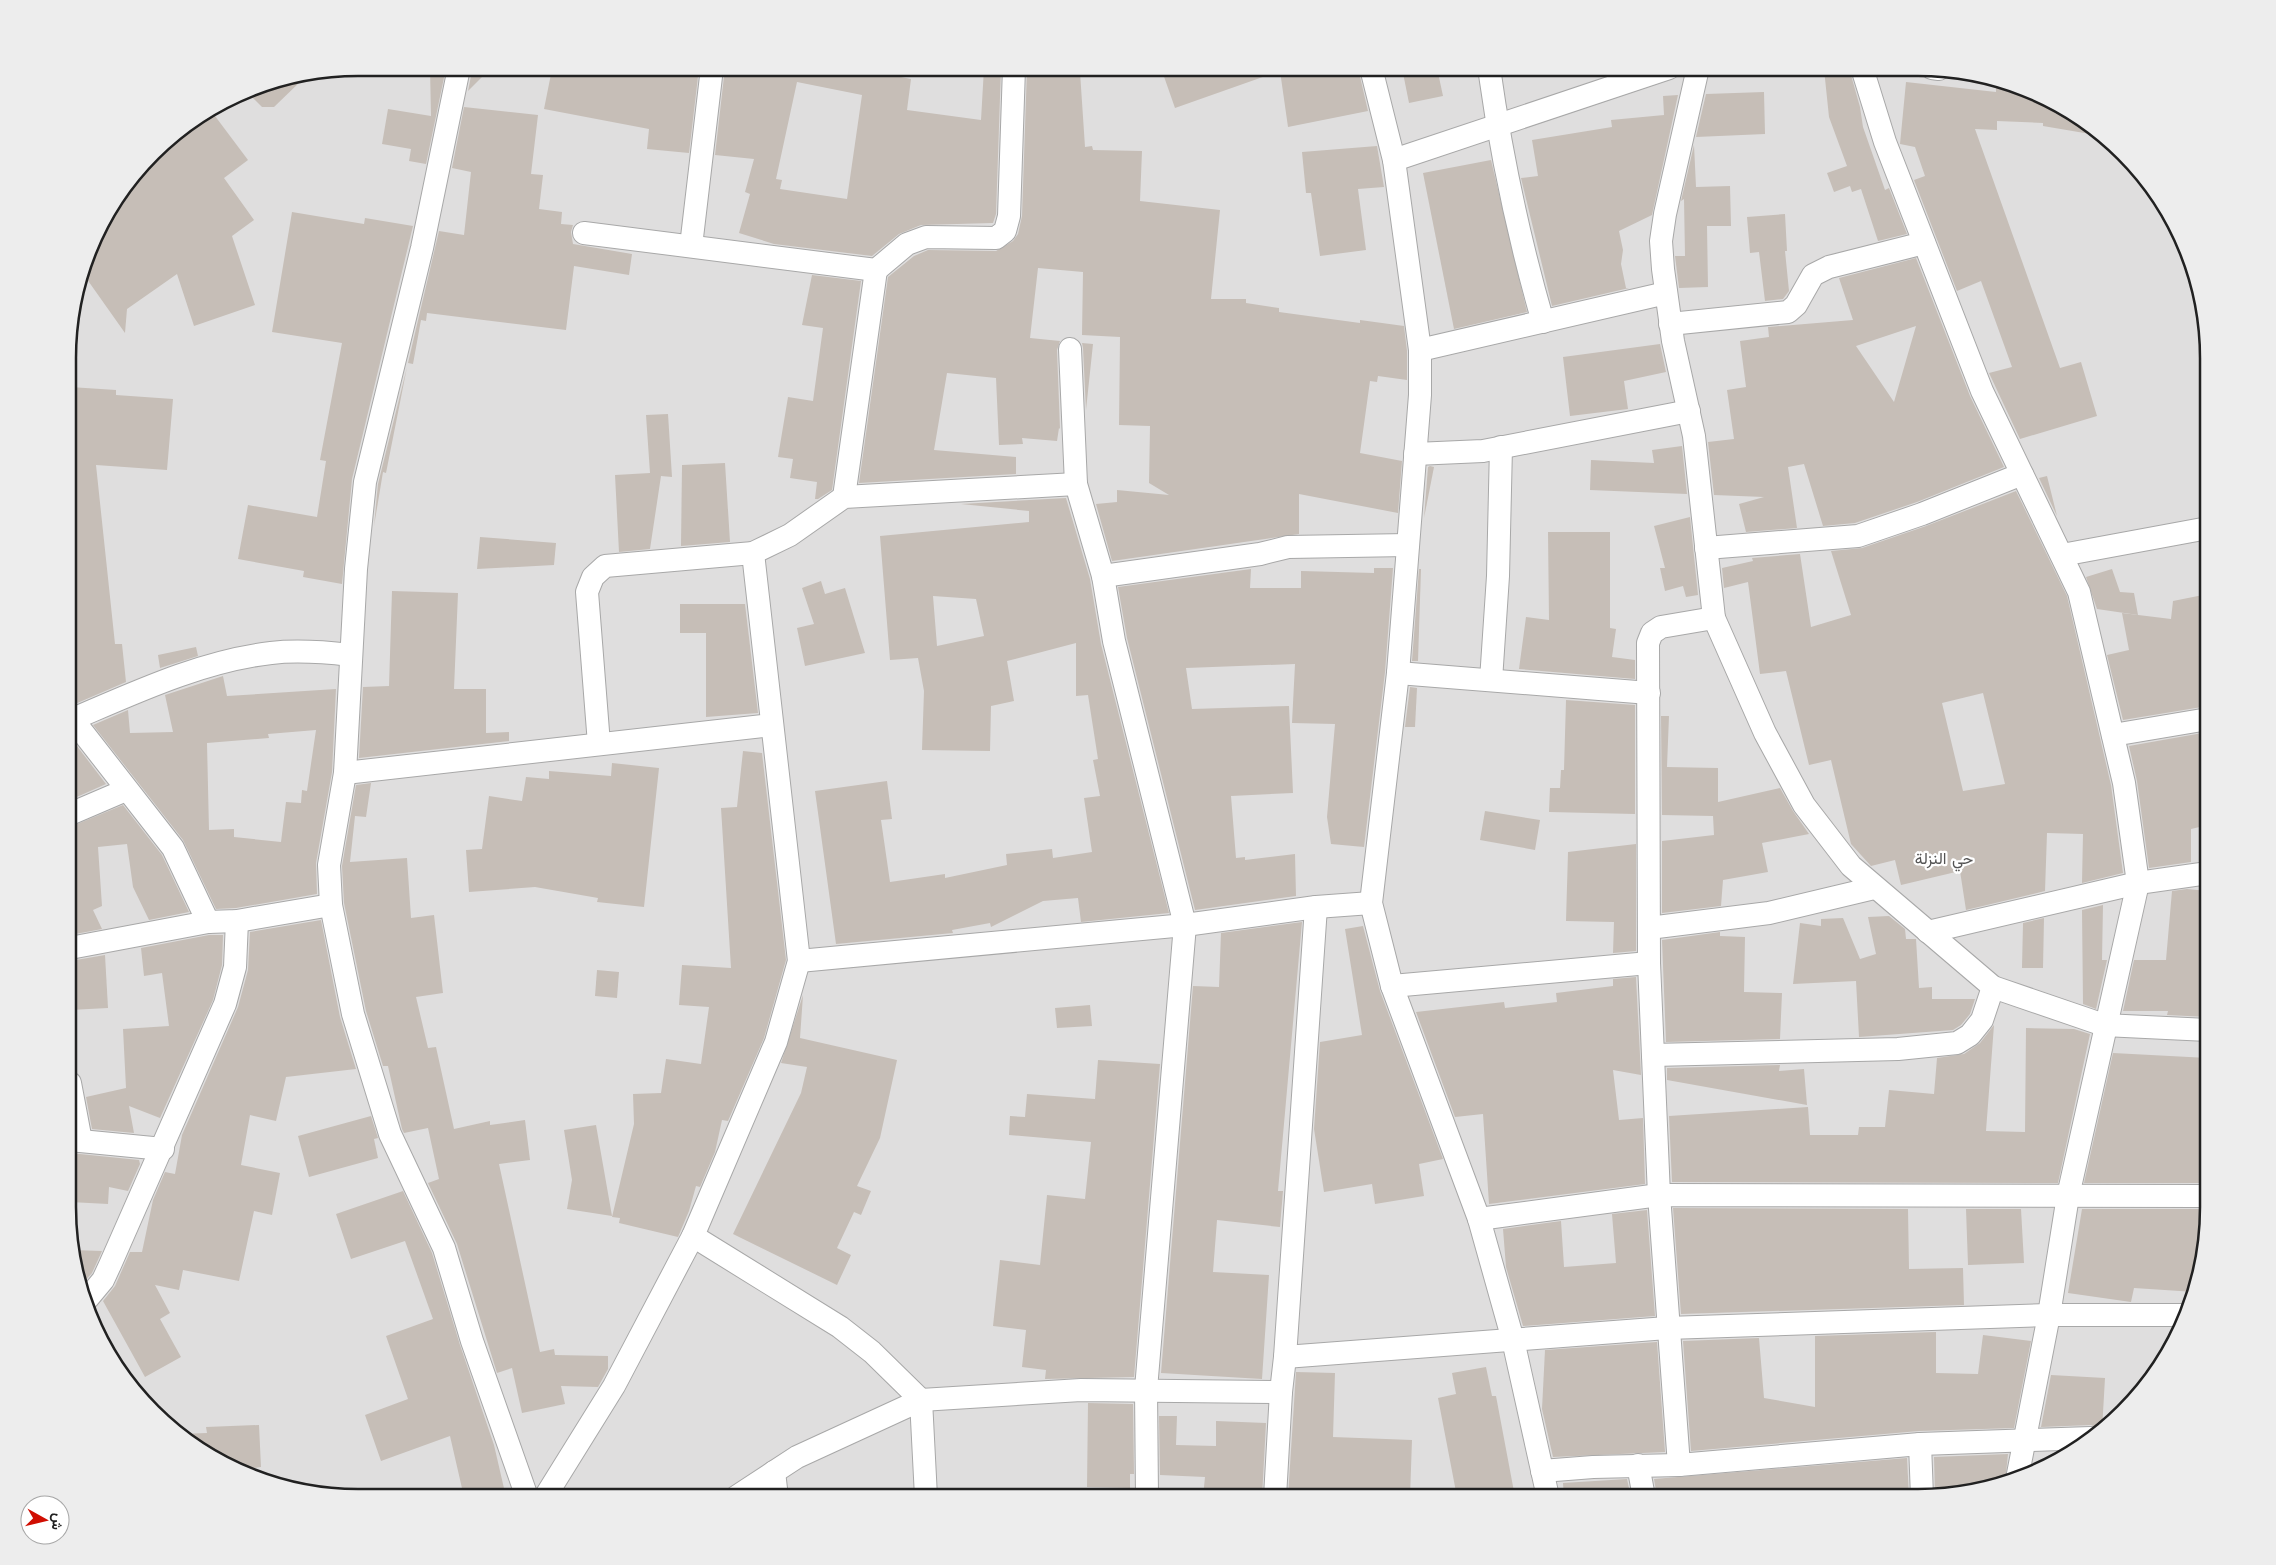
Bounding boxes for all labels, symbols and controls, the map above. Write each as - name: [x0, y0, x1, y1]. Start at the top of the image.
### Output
- district label: حي النزلة: [1915, 849, 1973, 872]
- north arrow: [20, 1495, 70, 1545]
- text: ش: [48, 1512, 67, 1531]

